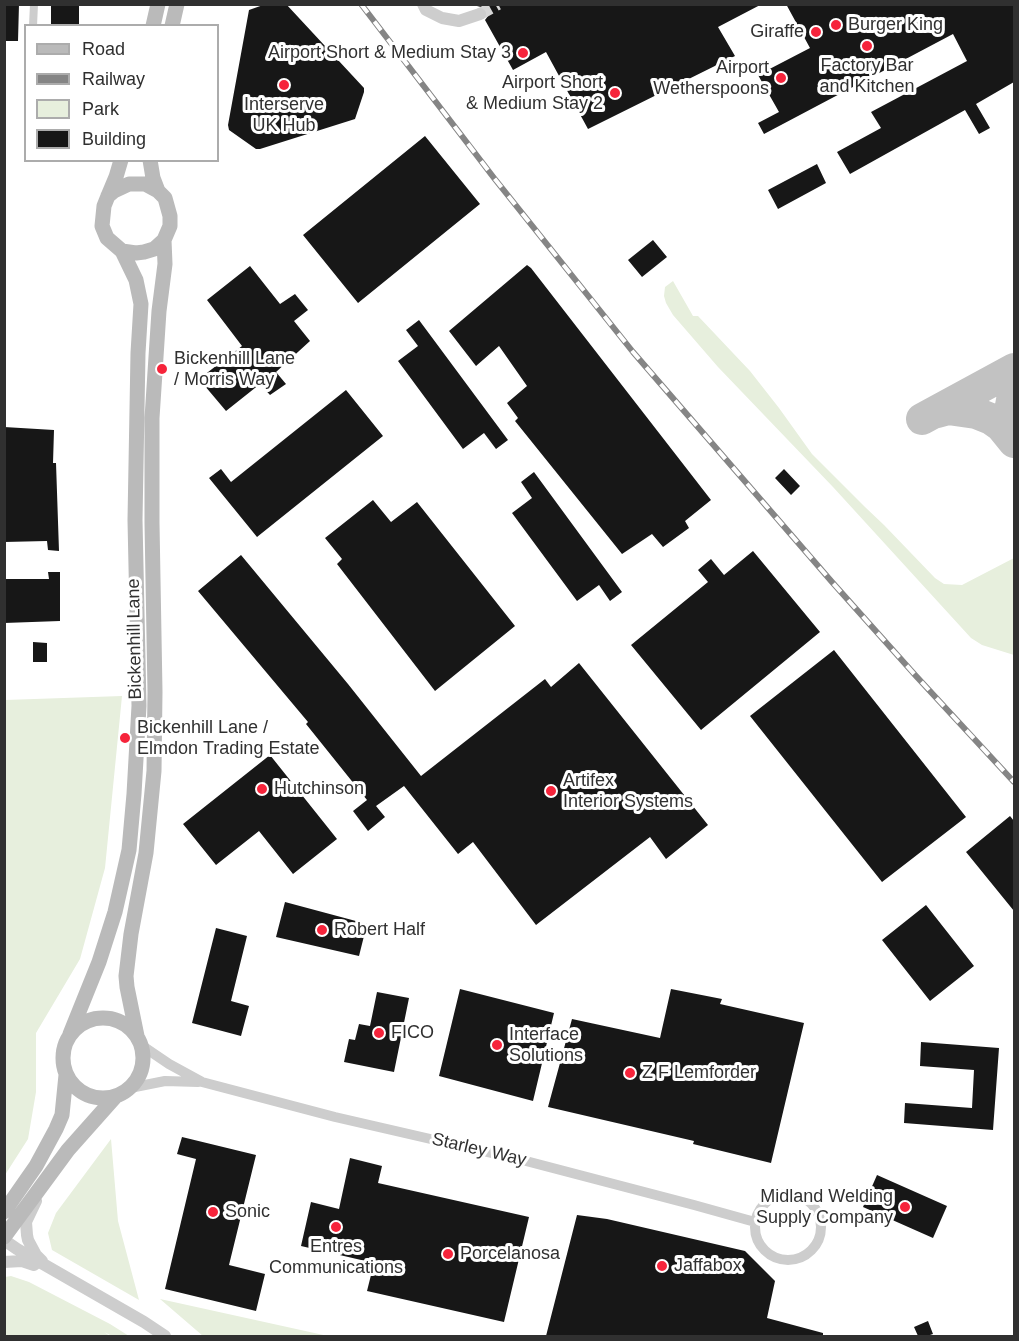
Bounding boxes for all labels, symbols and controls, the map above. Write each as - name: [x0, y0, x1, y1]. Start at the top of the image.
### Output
- place label: Burger King: [848, 14, 943, 36]
- marker: Burger King: [829, 18, 843, 32]
- place label: Giraffe: [750, 21, 804, 43]
- legend: [24, 24, 219, 162]
- marker: Giraffe: [809, 25, 823, 39]
- text: Road: [82, 39, 125, 59]
- marker: Factory Bar and Kitchen: [860, 39, 874, 53]
- place label: Airport Short & Medium Stay 3: [268, 42, 511, 64]
- marker: Airport Short & Medium Stay 3: [516, 46, 530, 60]
- place label: Factory Bar and Kitchen: [819, 55, 915, 98]
- place label: Airport Wetherspoons: [653, 57, 769, 100]
- text: Railway: [82, 69, 145, 89]
- marker: Airport Wetherspoons: [774, 71, 788, 85]
- place label: Airport Short & Medium Stay 2: [466, 72, 603, 115]
- marker: Interserve UK Hub: [277, 78, 291, 92]
- marker: Airport Short & Medium Stay 2: [608, 86, 622, 100]
- place label: Interserve UK Hub: [244, 94, 324, 136]
- text: Park: [82, 99, 119, 119]
- text: Building: [82, 129, 146, 149]
- place label: Bickenhill Lane / Morris Way: [174, 348, 295, 391]
- marker: Bickenhill Lane / Morris Way: [155, 362, 169, 376]
- street label: Bickenhill Lane: [123, 578, 147, 700]
- place label: Bickenhill Lane / Elmdon Trading Estate: [137, 717, 319, 760]
- marker: Bickenhill Lane / Elmdon Trading Estate: [118, 731, 132, 745]
- place label: Artifex Interior Systems: [563, 770, 693, 812]
- place label: Hutchinson: [274, 778, 364, 800]
- marker: Hutchinson: [255, 782, 269, 796]
- marker: Artifex Interior Systems: [544, 784, 558, 798]
- place label: Robert Half: [334, 919, 425, 941]
- marker: Robert Half: [315, 923, 329, 937]
- place label: FICO: [391, 1022, 434, 1044]
- place label: Interface Solutions: [509, 1024, 583, 1066]
- marker: FICO: [372, 1026, 386, 1040]
- marker: Interface Solutions: [490, 1038, 504, 1052]
- place label: Z F Lemforder: [642, 1062, 756, 1084]
- marker: Z F Lemforder: [623, 1066, 637, 1080]
- street label: Starley Way: [430, 1129, 528, 1171]
- place label: Midland Welding Supply Company: [756, 1186, 893, 1228]
- marker: Midland Welding Supply Company: [898, 1200, 912, 1214]
- place label: Sonic: [225, 1201, 270, 1223]
- marker: Sonic: [206, 1205, 220, 1219]
- marker: Entres Communications: [329, 1220, 343, 1234]
- place label: Entres Communications: [269, 1236, 403, 1278]
- place label: Porcelanosa: [460, 1243, 560, 1265]
- marker: Porcelanosa: [441, 1247, 455, 1261]
- place label: Jaffabox: [674, 1255, 742, 1277]
- marker: Jaffabox: [655, 1259, 669, 1273]

